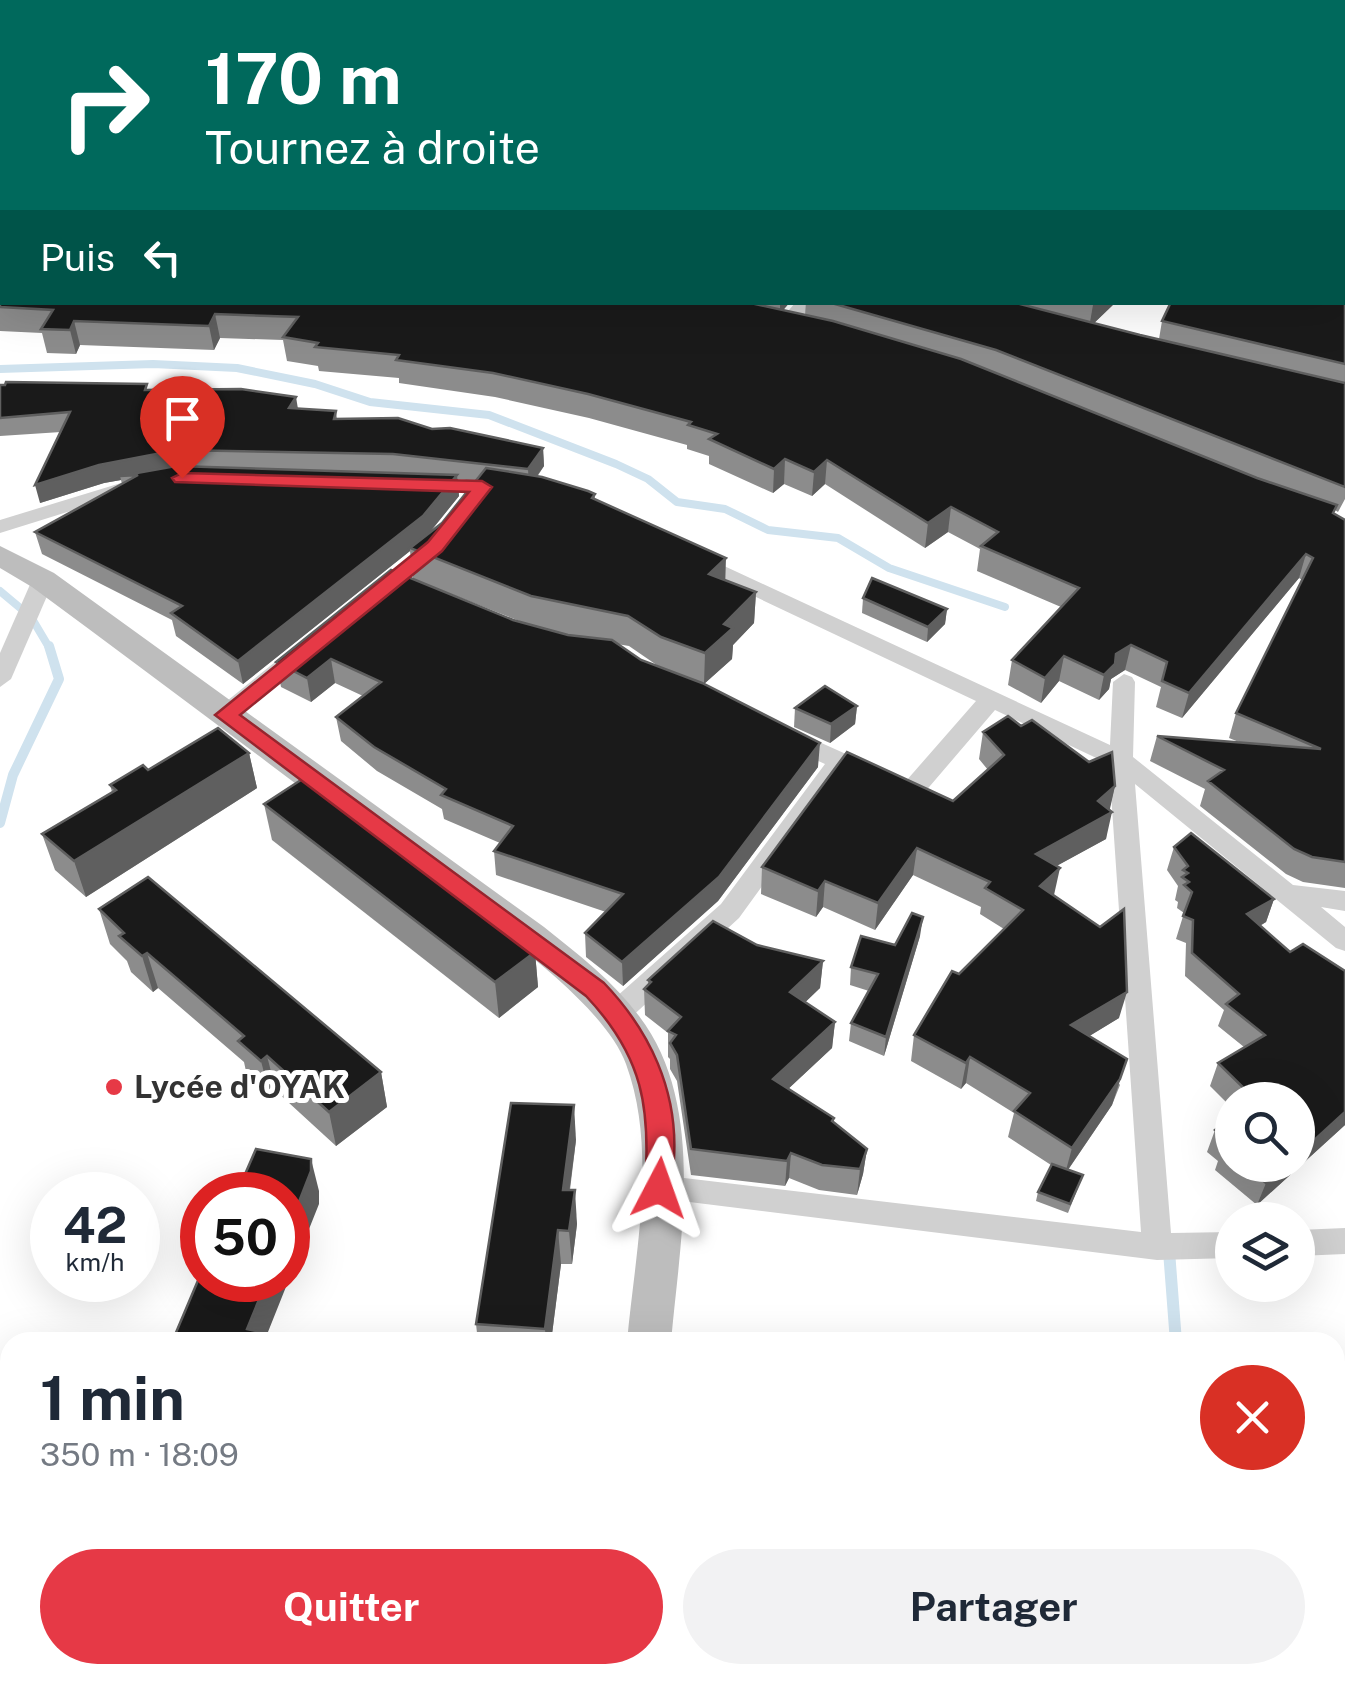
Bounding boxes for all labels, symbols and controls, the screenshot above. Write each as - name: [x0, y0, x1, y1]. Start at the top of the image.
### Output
- text: 170 m: [205, 37, 402, 120]
- icon: right: [40, 40, 170, 170]
- text: Tournez à droite: [205, 121, 540, 174]
- icon: left: [135, 230, 190, 285]
- text: Puis: [40, 235, 115, 280]
- pin: [140, 376, 225, 479]
- icon: arrive: [155, 391, 210, 446]
- place label: Lycée d'OYAK: [134, 1068, 345, 1105]
- marker: Lycée d'OYAK: [103, 1076, 125, 1098]
- map controls: [1215, 1082, 1315, 1302]
- button: search: [1215, 1082, 1315, 1182]
- position arrow: [607, 1136, 711, 1240]
- speed limit sign: 50: [180, 1172, 310, 1302]
- text: 42: [63, 1195, 127, 1254]
- button: layers: [1215, 1202, 1315, 1302]
- text: km/h: [66, 1247, 124, 1277]
- text: 1 min: [40, 1363, 185, 1434]
- button: close: [1200, 1365, 1305, 1470]
- text: 350 m · 18:09: [40, 1436, 239, 1473]
- button: Quitter: [40, 1549, 663, 1664]
- button: Partager: [683, 1549, 1305, 1664]

